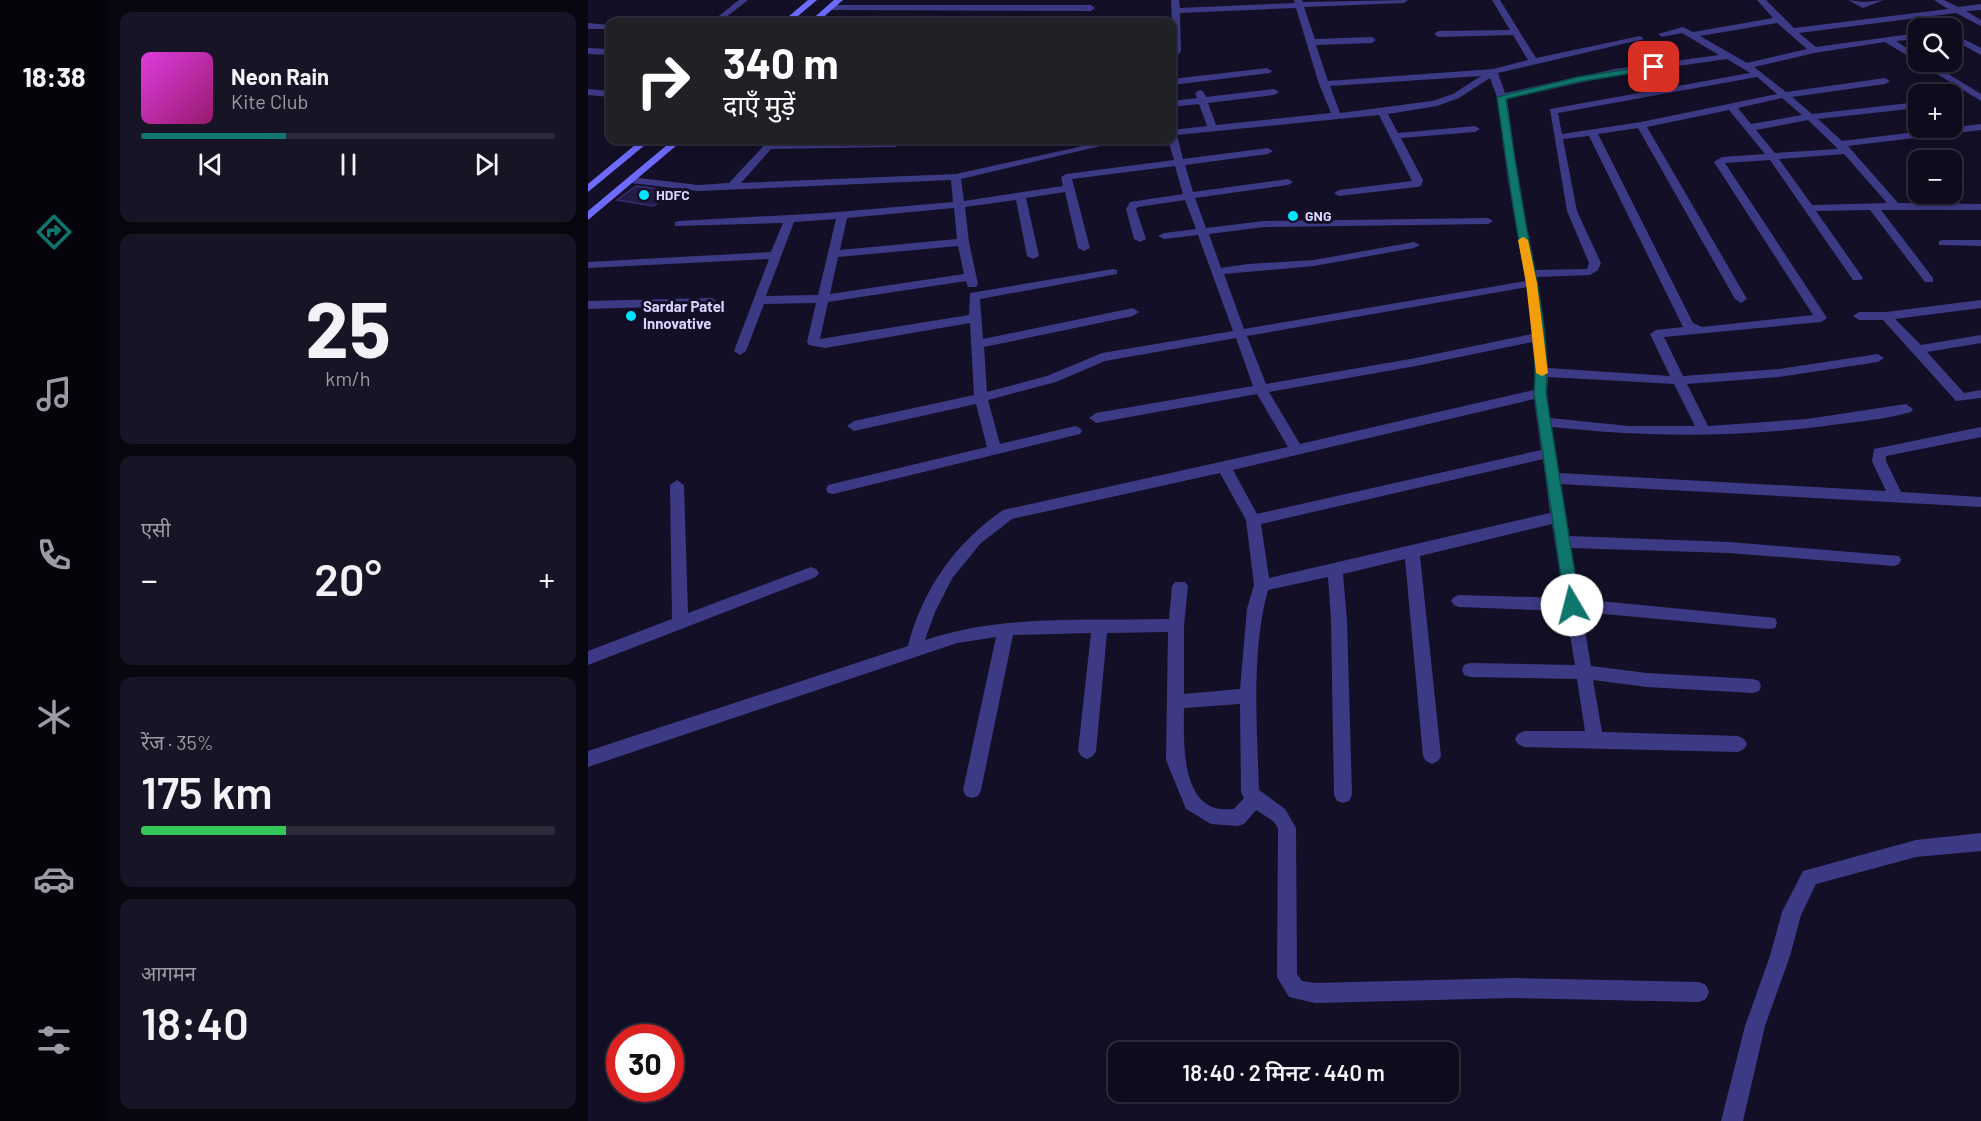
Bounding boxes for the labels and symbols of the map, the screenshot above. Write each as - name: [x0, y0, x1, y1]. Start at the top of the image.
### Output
- pin: [1628, 41, 1679, 92]
- place label: HDFC: [656, 186, 690, 203]
- marker: HDFC: [637, 188, 651, 202]
- place label: GNG: [1305, 207, 1331, 224]
- marker: GNG: [1286, 209, 1300, 223]
- place label: Sardar Patel Innovative: [643, 297, 725, 332]
- marker: Sardar Patel Innovative: [624, 309, 638, 323]
- position arrow: [1540, 573, 1604, 637]
- speed limit sign: 30: [606, 1024, 684, 1102]

